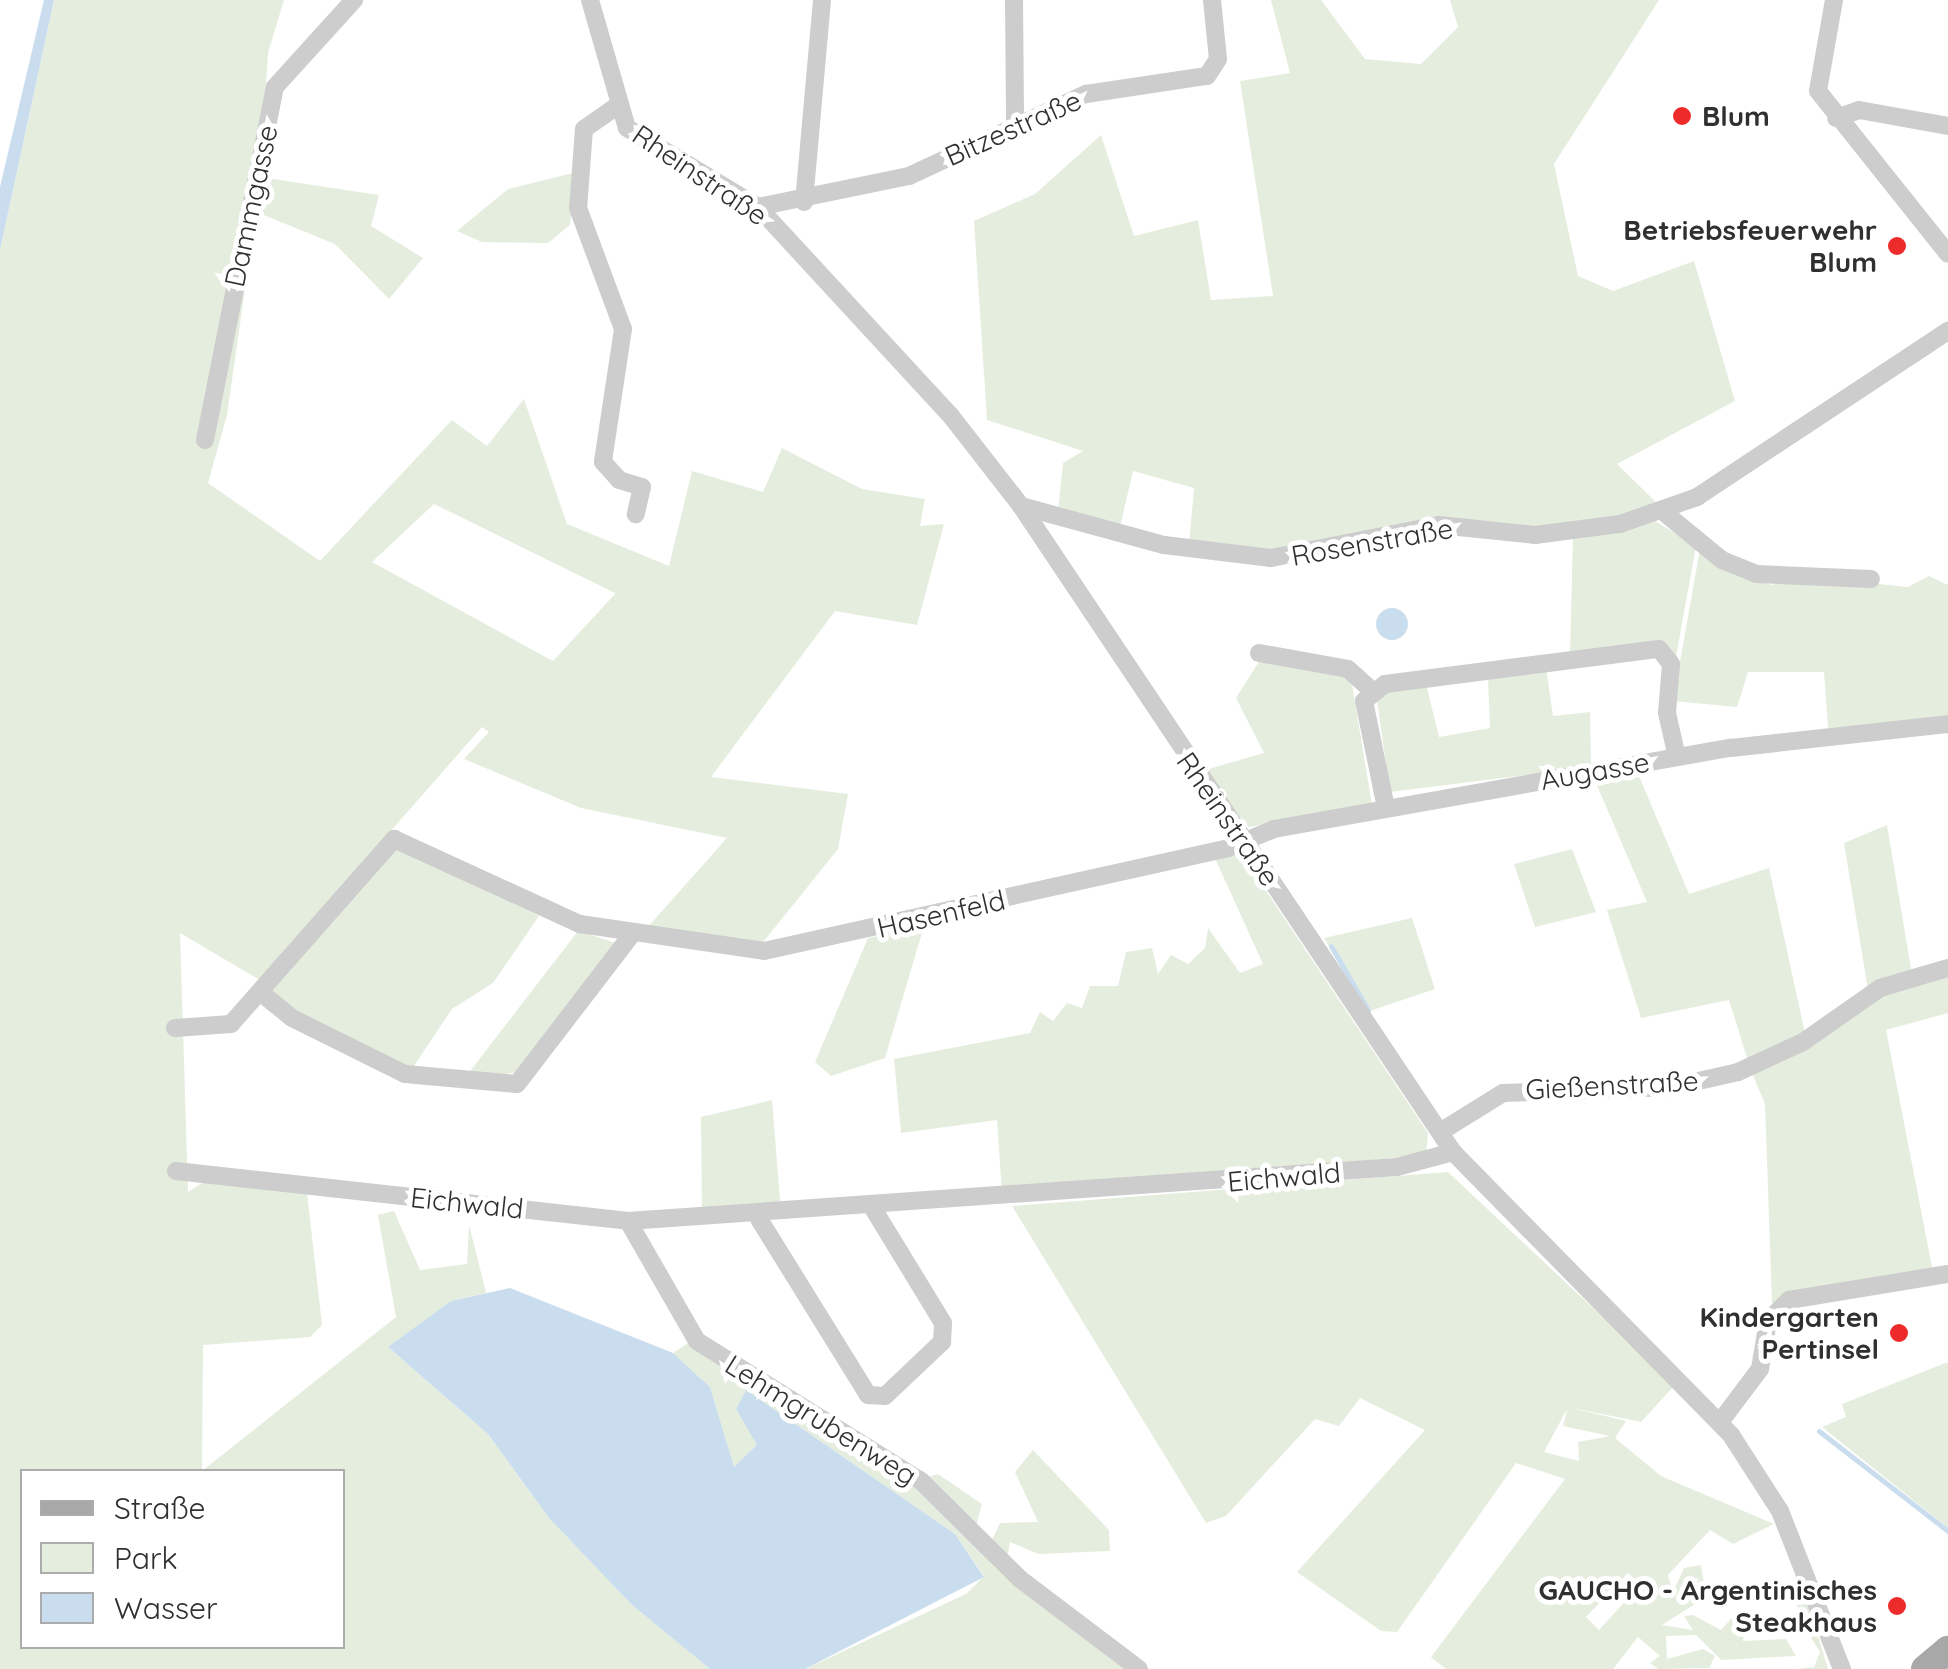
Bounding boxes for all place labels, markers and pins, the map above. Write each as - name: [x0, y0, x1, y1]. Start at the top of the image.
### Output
- place label: Blum: [1702, 99, 1770, 133]
- marker: Blum: [1671, 105, 1693, 127]
- place label: Betriebsfeuerwehr Blum: [1623, 213, 1877, 279]
- marker: Betriebsfeuerwehr Blum: [1886, 235, 1908, 257]
- place label: Kindergarten Pertinsel: [1700, 1300, 1879, 1366]
- marker: Kindergarten Pertinsel: [1888, 1322, 1910, 1344]
- place label: GAUCHO - Argentinisches Steakhaus: [1538, 1573, 1877, 1639]
- marker: GAUCHO - Argentinisches Steakhaus: [1886, 1595, 1908, 1617]

